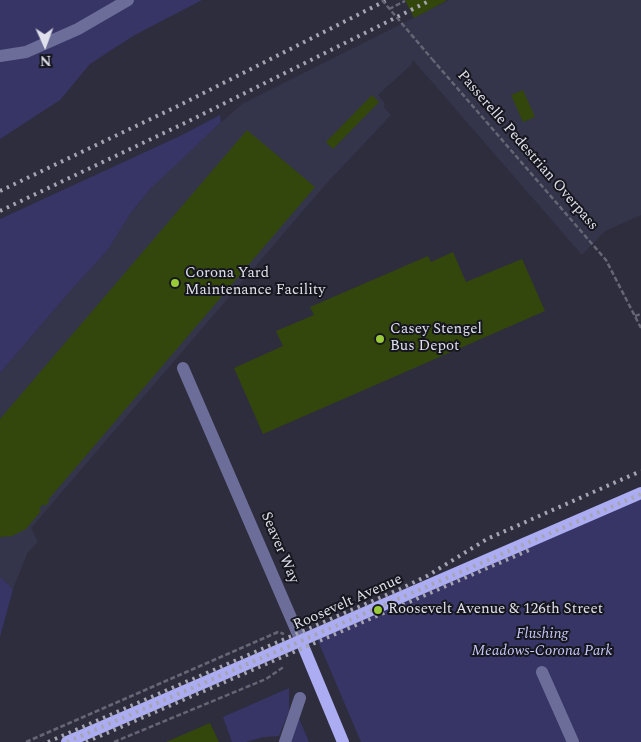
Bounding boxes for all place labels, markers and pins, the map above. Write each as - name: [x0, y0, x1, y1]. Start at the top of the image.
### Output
- place label: Corona Yard Maintenance Facility: [185, 265, 325, 300]
- marker: Corona Yard Maintenance Facility: [169, 277, 181, 289]
- place label: Casey Stengel Bus Depot: [390, 321, 482, 356]
- marker: Casey Stengel Bus Depot: [374, 333, 386, 345]
- place label: Roosevelt Avenue & 126th Street: [388, 601, 603, 619]
- marker: Roosevelt Avenue & 126th Street: [372, 604, 384, 616]

